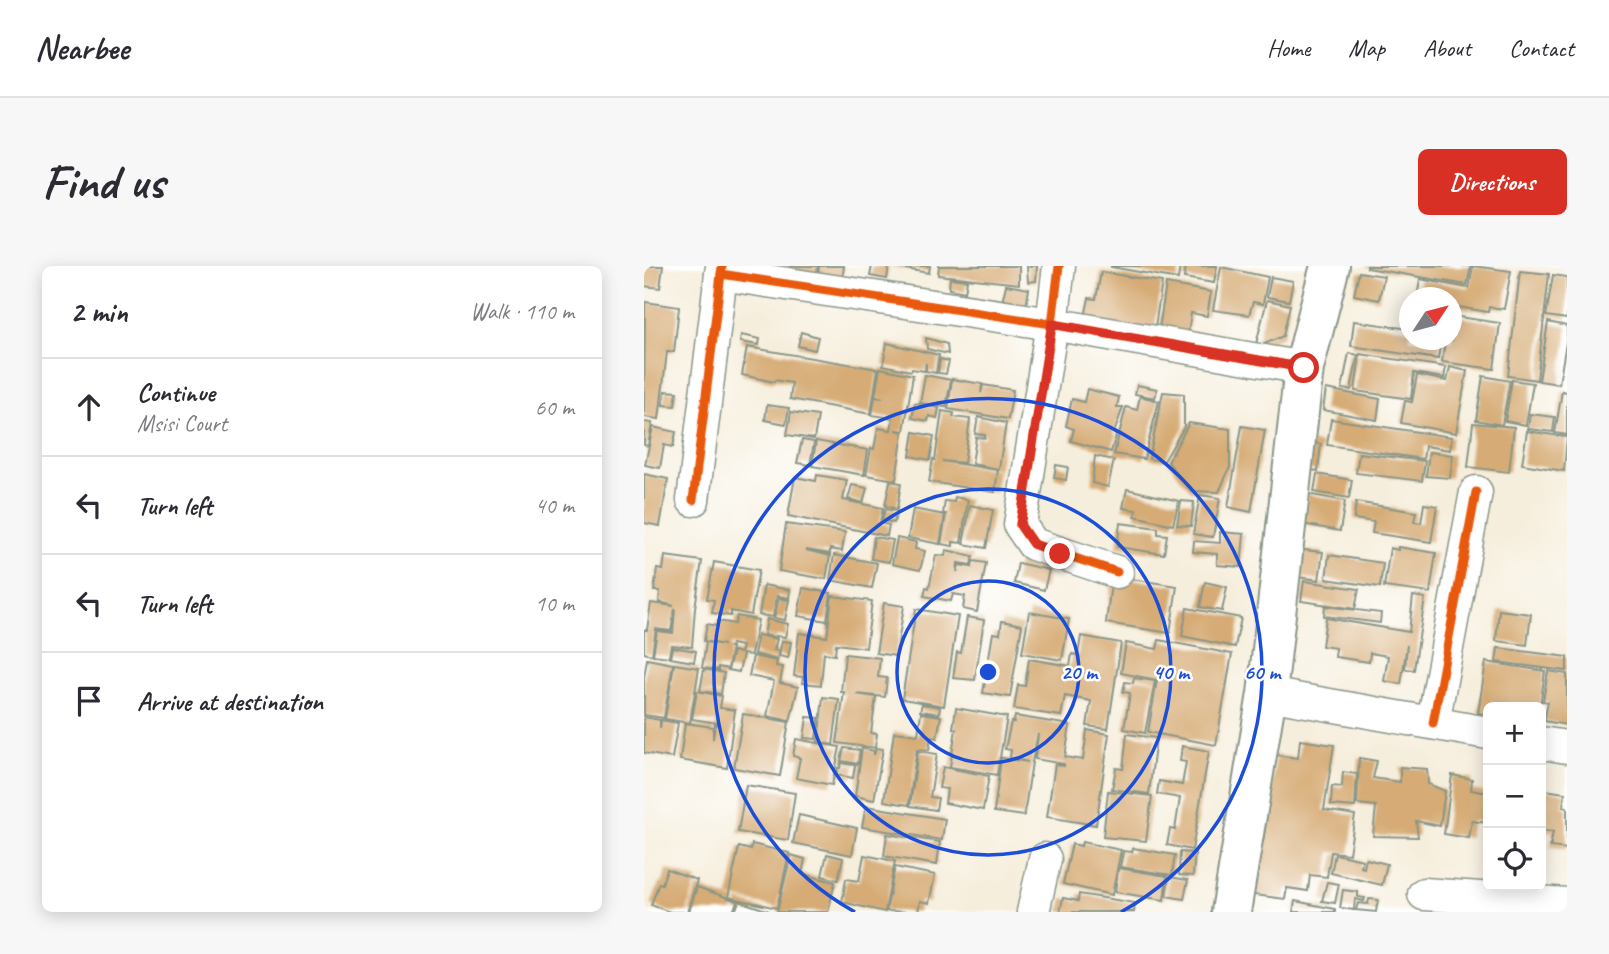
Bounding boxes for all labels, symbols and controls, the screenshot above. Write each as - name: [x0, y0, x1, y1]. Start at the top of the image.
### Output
- text: Nearbee: [35, 27, 129, 69]
- text: Home: [1267, 33, 1310, 63]
- text: Map: [1348, 33, 1385, 63]
- text: About: [1423, 33, 1471, 63]
- text: Contact: [1509, 33, 1574, 63]
- button: Directions: [1418, 149, 1567, 215]
- text: Find us: [42, 151, 164, 213]
- north arrow: [1399, 287, 1462, 350]
- text: 2 min: [70, 293, 127, 331]
- text: Walk · 110 m: [470, 297, 574, 326]
- route start: [1288, 352, 1319, 383]
- text: Continue: [137, 376, 215, 409]
- icon: ahead: [70, 388, 108, 426]
- text: 60 m: [535, 393, 574, 422]
- text: Msisi Court: [137, 409, 227, 438]
- icon: left: [70, 486, 108, 524]
- text: Turn left: [137, 489, 212, 522]
- text: 40 m: [535, 491, 574, 520]
- route end: [1044, 538, 1075, 569]
- icon: left: [70, 584, 108, 622]
- text: Turn left: [137, 587, 212, 620]
- text: 10 m: [535, 589, 574, 618]
- text: 20 m: [1061, 659, 1099, 685]
- text: 40 m: [1153, 659, 1191, 685]
- text: 60 m: [1244, 659, 1282, 685]
- centre of rings: [976, 660, 1000, 684]
- icon: arrive: [70, 682, 108, 720]
- text: Arrive at destination: [137, 685, 323, 718]
- map controls: [1483, 702, 1546, 891]
- button: +: [1483, 702, 1546, 765]
- button: −: [1483, 765, 1546, 828]
- button: locate: [1483, 828, 1546, 891]

